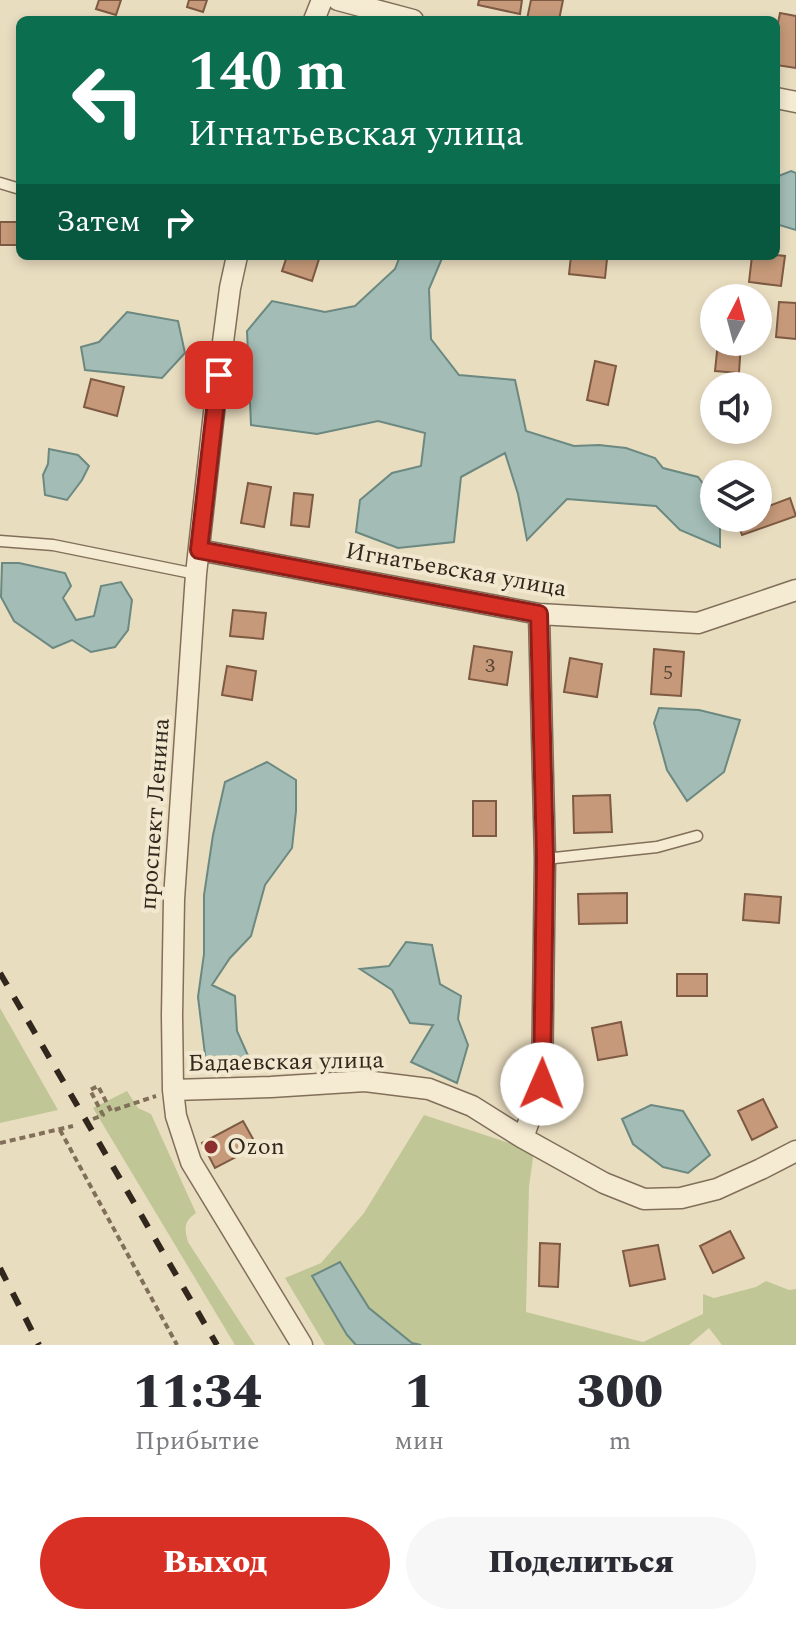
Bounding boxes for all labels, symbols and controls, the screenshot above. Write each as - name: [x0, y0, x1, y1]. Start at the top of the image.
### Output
- text: 140 m: [188, 30, 347, 115]
- icon: left: [56, 48, 160, 152]
- text: Игнатьевская улица: [188, 107, 524, 162]
- text: Затем: [56, 199, 141, 245]
- icon: right: [157, 200, 201, 244]
- north arrow: [700, 284, 772, 356]
- map controls: [700, 284, 772, 532]
- pin: [185, 341, 253, 409]
- icon: arrive: [197, 353, 241, 397]
- button: sound: [700, 372, 772, 444]
- button: layers: [700, 460, 772, 532]
- street label: Игнатьевская улица: [343, 533, 570, 607]
- house number: 3: [485, 651, 495, 681]
- house number: 5: [663, 658, 673, 688]
- street label: проспект Ленина: [130, 716, 180, 911]
- street label: Бадаевская улица: [188, 1042, 385, 1082]
- position arrow: [500, 1042, 584, 1126]
- place label: Ozon: [227, 1129, 285, 1165]
- marker: Ozon: [202, 1138, 220, 1156]
- text: 11:34: [133, 1356, 262, 1429]
- text: 1: [405, 1356, 434, 1429]
- text: 300: [577, 1356, 663, 1429]
- text: Прибытие: [135, 1421, 260, 1461]
- text: мин: [394, 1421, 444, 1461]
- text: m: [609, 1421, 631, 1461]
- button: Выход: [40, 1517, 390, 1609]
- button: Поделиться: [406, 1517, 756, 1609]

